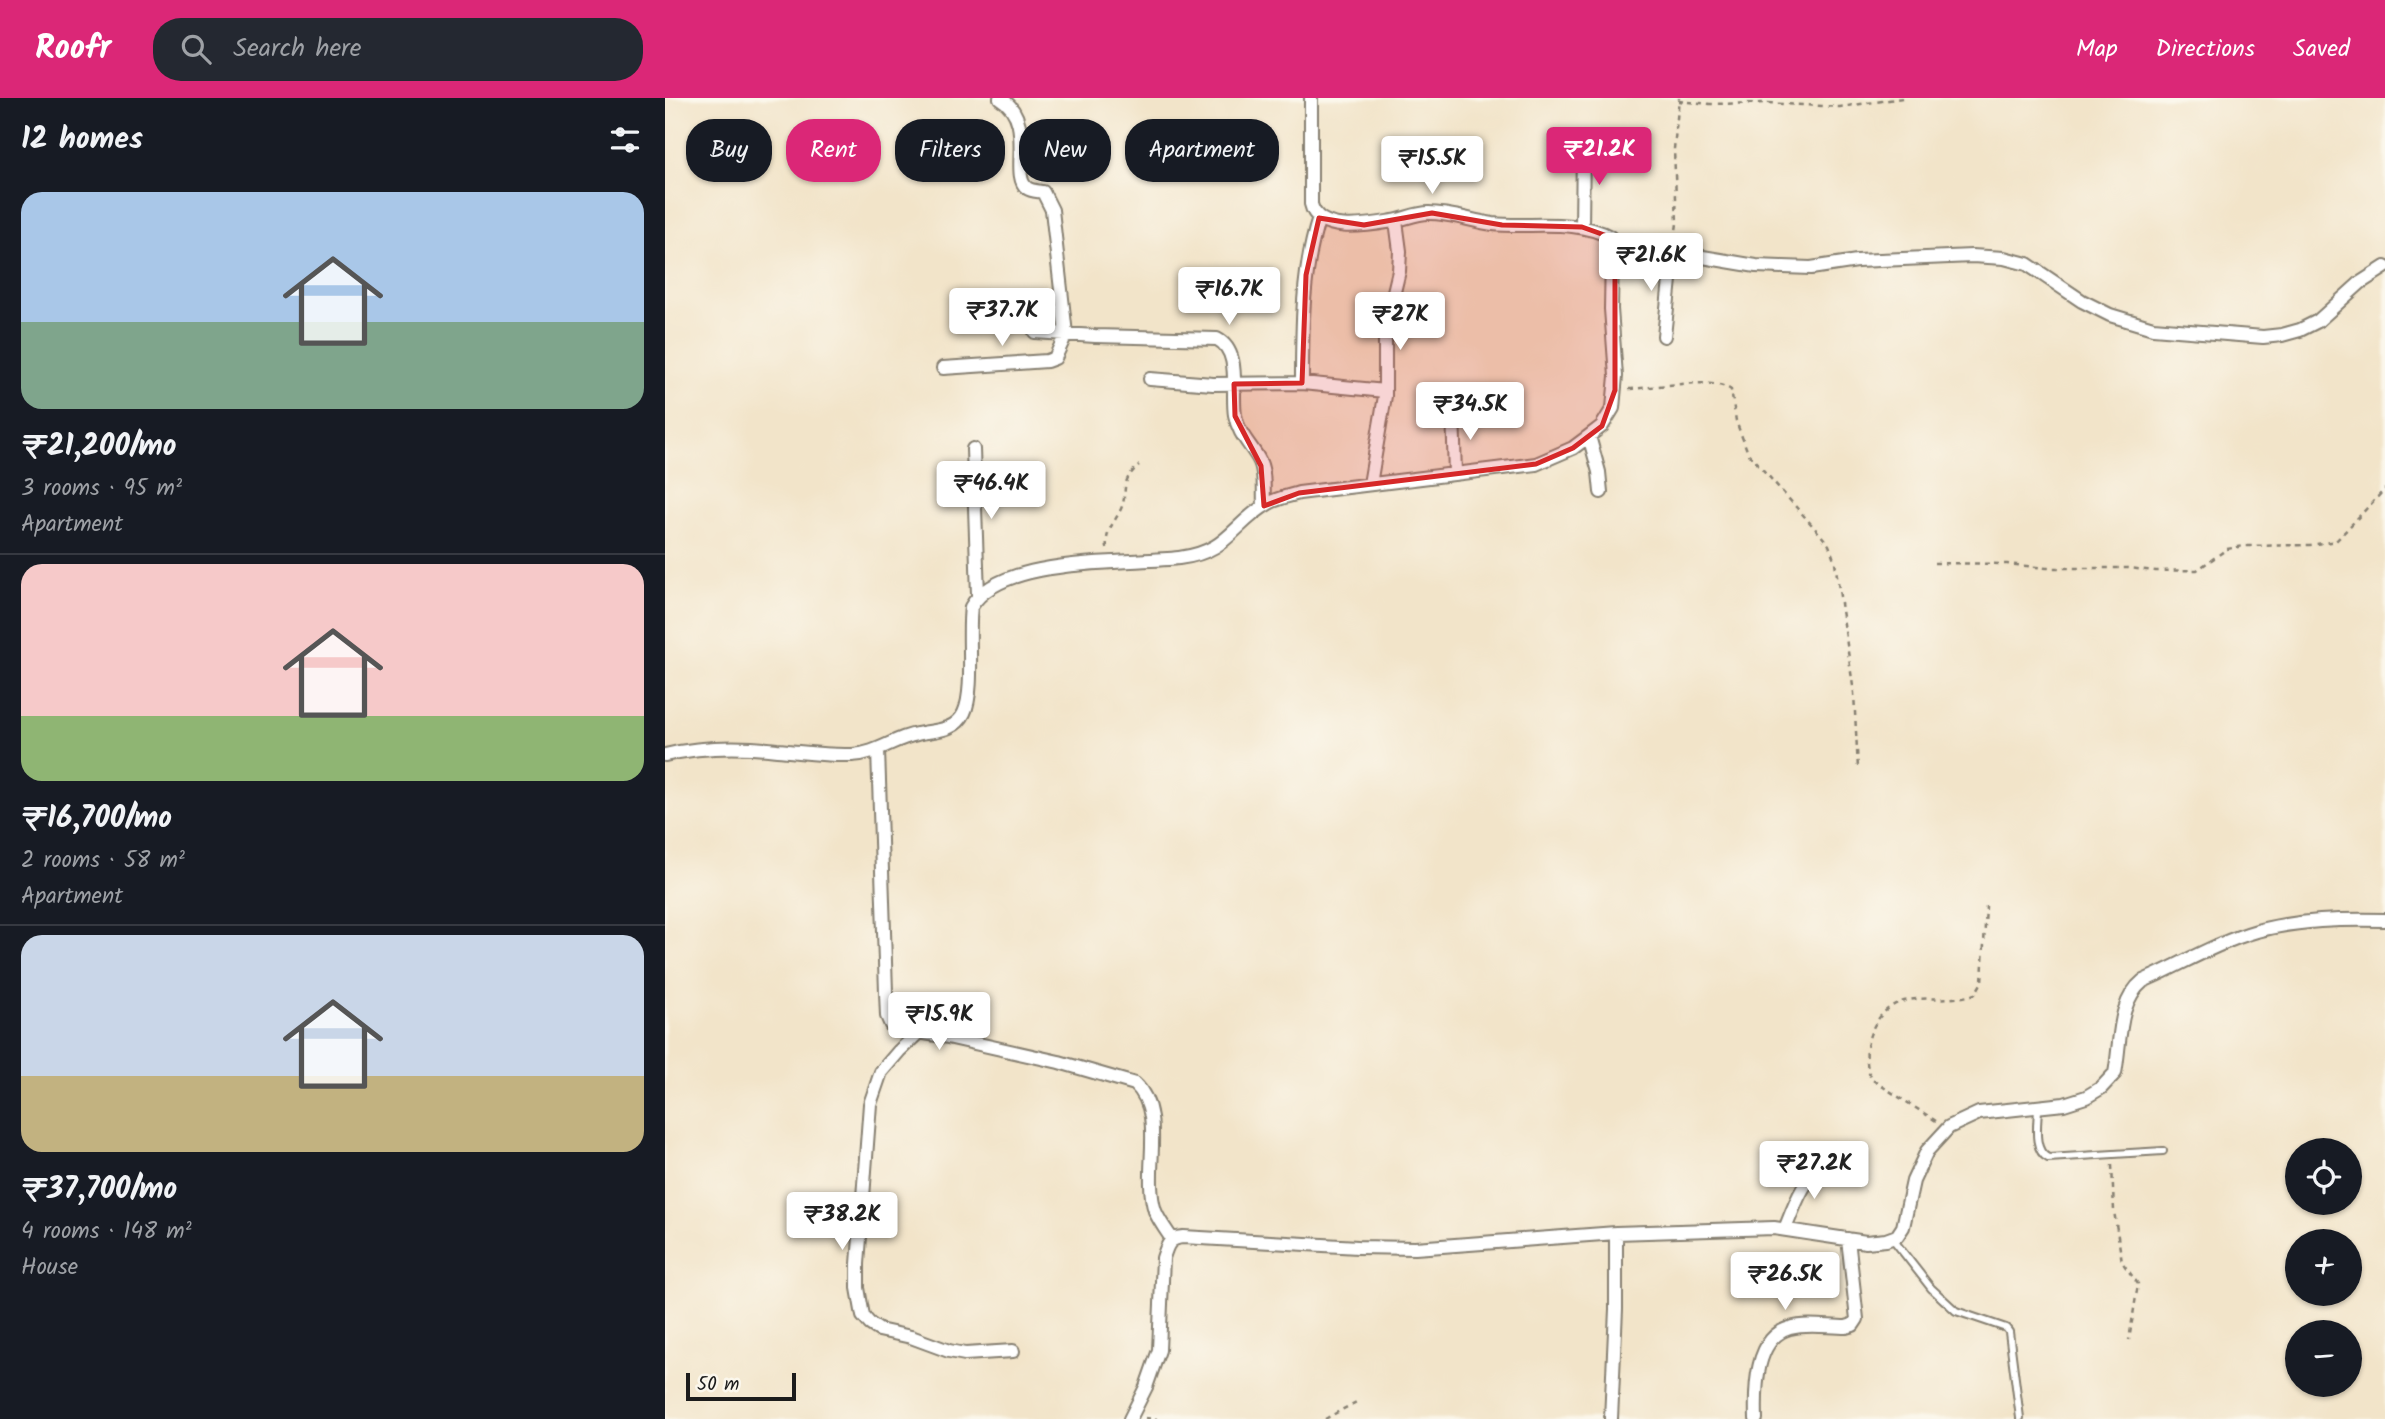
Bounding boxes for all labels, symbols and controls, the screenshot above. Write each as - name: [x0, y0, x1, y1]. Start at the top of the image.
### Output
- search box: [153, 18, 643, 81]
- text: Roofr: [35, 23, 111, 76]
- text: Search here: [233, 28, 361, 70]
- icon: search: [177, 30, 215, 68]
- text: Map: [2076, 30, 2118, 69]
- text: Directions: [2156, 30, 2255, 69]
- text: Saved: [2293, 30, 2350, 69]
- text: 12 homes: [21, 116, 143, 164]
- chip: Buy: [686, 119, 772, 182]
- chip: Rent: [786, 119, 881, 182]
- chip: Filters: [895, 119, 1005, 182]
- chip: New: [1019, 119, 1111, 182]
- chip: Apartment: [1125, 119, 1279, 182]
- icon: filters: [606, 121, 644, 159]
- pin: ₹21.2K: [1542, 127, 1656, 187]
- text: ₹21.2K: [1562, 132, 1636, 168]
- pin: ₹15.5K: [1375, 136, 1489, 196]
- text: ₹15.5K: [1397, 141, 1467, 177]
- pin: ₹21.6K: [1594, 234, 1708, 293]
- icon: home: [270, 238, 396, 364]
- text: ₹21.6K: [1615, 238, 1687, 274]
- pin: ₹16.7K: [1172, 268, 1286, 327]
- text: ₹16.7K: [1194, 272, 1264, 308]
- pin: ₹37.7K: [945, 288, 1059, 348]
- pin: ₹27K: [1359, 292, 1441, 352]
- text: ₹37.7K: [965, 293, 1039, 329]
- text: ₹27K: [1371, 297, 1429, 333]
- pin: ₹34.5K: [1413, 382, 1527, 442]
- text: ₹34.5K: [1432, 387, 1508, 423]
- text: ₹21,200/mo: [21, 423, 177, 471]
- pin: ₹46.4K: [934, 462, 1048, 521]
- text: ₹46.4K: [953, 466, 1029, 502]
- text: 3 rooms · 95 m²: [21, 471, 182, 507]
- text: Apartment: [21, 507, 123, 543]
- icon: home: [270, 610, 396, 736]
- text: ₹16,700/mo: [21, 795, 172, 843]
- text: 2 rooms · 58 m²: [21, 843, 185, 879]
- text: Apartment: [21, 879, 123, 915]
- icon: home: [270, 981, 396, 1107]
- pin: ₹15.9K: [882, 992, 996, 1052]
- text: ₹15.9K: [904, 997, 974, 1033]
- map controls: [2285, 1138, 2362, 1397]
- button: locate: [2285, 1138, 2362, 1215]
- pin: ₹27.2K: [1757, 1142, 1871, 1201]
- text: ₹27.2K: [1776, 1146, 1852, 1182]
- text: ₹37,700/mo: [21, 1166, 177, 1214]
- pin: ₹38.2K: [785, 1192, 899, 1252]
- text: ₹38.2K: [803, 1197, 881, 1233]
- text: 4 rooms · 148 m²: [21, 1214, 192, 1250]
- button: +: [2285, 1229, 2362, 1306]
- text: House: [21, 1250, 78, 1286]
- pin: ₹26.5K: [1728, 1252, 1842, 1312]
- text: ₹26.5K: [1747, 1257, 1823, 1293]
- button: −: [2285, 1320, 2362, 1397]
- scale bar: [686, 1370, 796, 1402]
- text: 50 m: [697, 1370, 739, 1400]

